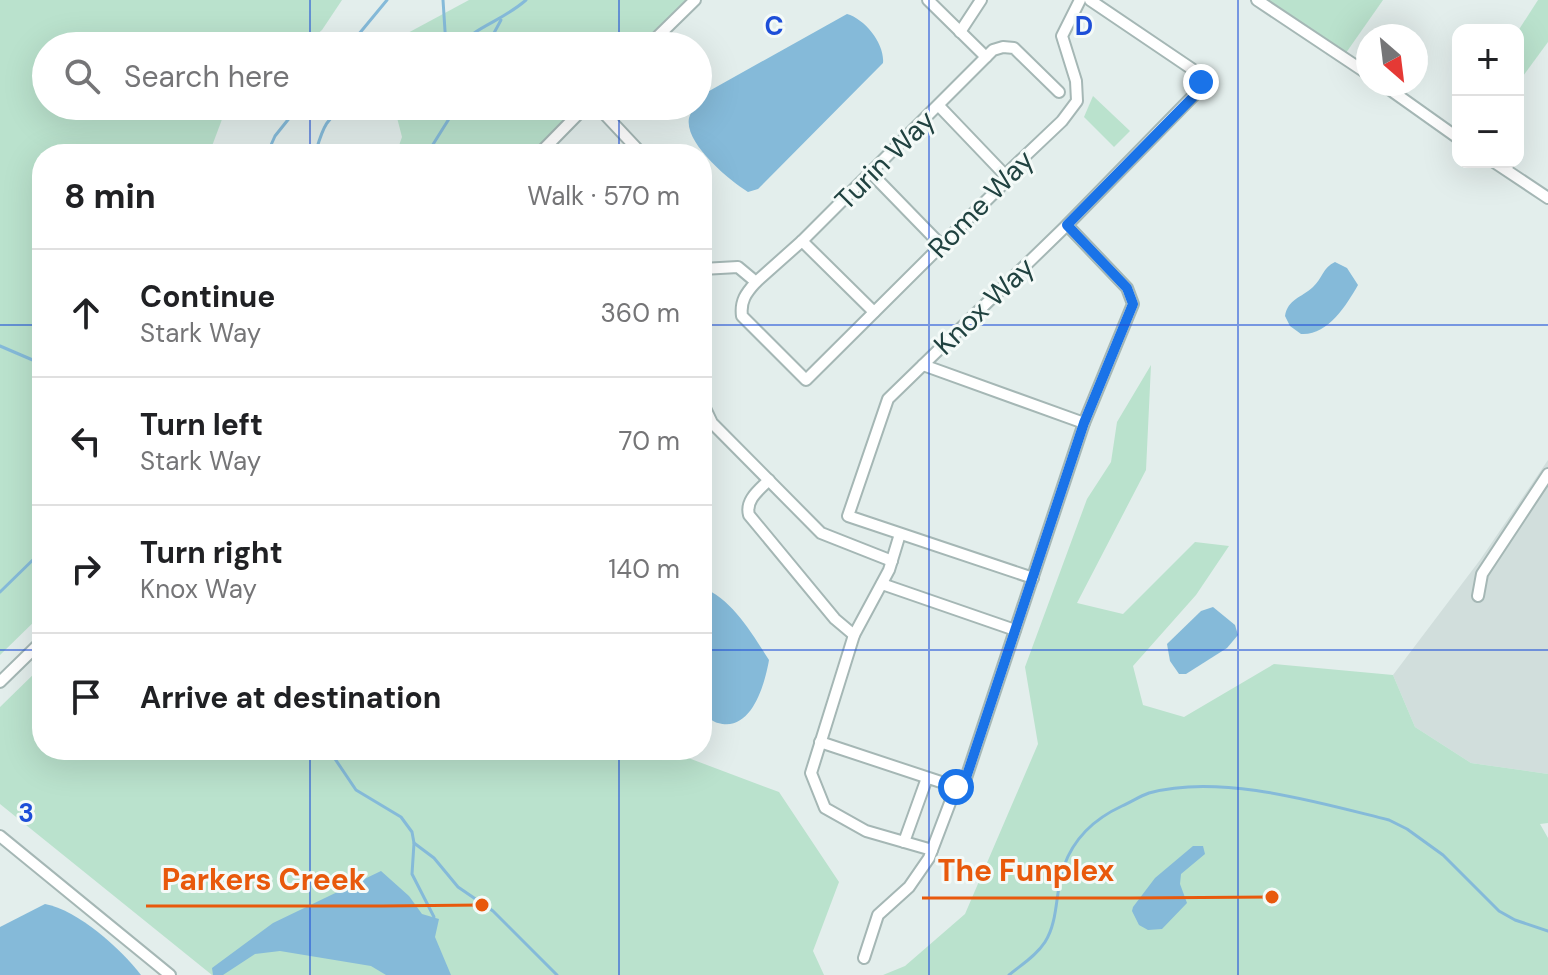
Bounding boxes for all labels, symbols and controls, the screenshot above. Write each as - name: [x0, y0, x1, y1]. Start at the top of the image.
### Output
- text: C: [764, 9, 784, 43]
- text: D: [1075, 9, 1093, 43]
- north arrow: [1356, 24, 1428, 96]
- map controls: [1452, 24, 1524, 168]
- button: +: [1452, 24, 1524, 96]
- search box: [32, 32, 712, 120]
- icon: search: [60, 54, 104, 98]
- text: Search here: [124, 57, 290, 96]
- route end: [1183, 64, 1219, 100]
- button: −: [1452, 96, 1524, 168]
- street label: Turin Way: [827, 102, 943, 218]
- street label: Rome Way: [920, 142, 1042, 266]
- text: 8 min: [64, 174, 156, 219]
- text: Walk · 570 m: [527, 179, 680, 213]
- street label: Knox Way: [926, 249, 1042, 363]
- text: Continue: [140, 277, 275, 316]
- icon: ahead: [64, 291, 108, 335]
- text: 360 m: [600, 296, 680, 330]
- text: Stark Way: [140, 316, 261, 350]
- text: Turn left: [140, 405, 263, 444]
- icon: left: [64, 419, 108, 463]
- text: 70 m: [619, 424, 680, 458]
- text: Stark Way: [140, 444, 261, 478]
- text: Turn right: [140, 533, 283, 572]
- icon: right: [64, 547, 108, 591]
- text: 140 m: [608, 552, 680, 586]
- text: Knox Way: [140, 572, 257, 606]
- icon: arrive: [64, 675, 108, 719]
- text: Arrive at destination: [140, 678, 441, 717]
- route start: [938, 769, 974, 805]
- text: 3: [18, 796, 34, 830]
- callout: The Funplex: [922, 844, 1131, 898]
- text: The Funplex: [937, 851, 1115, 890]
- callout: Parkers Creek: [146, 852, 382, 906]
- text: Parkers Creek: [162, 860, 366, 899]

